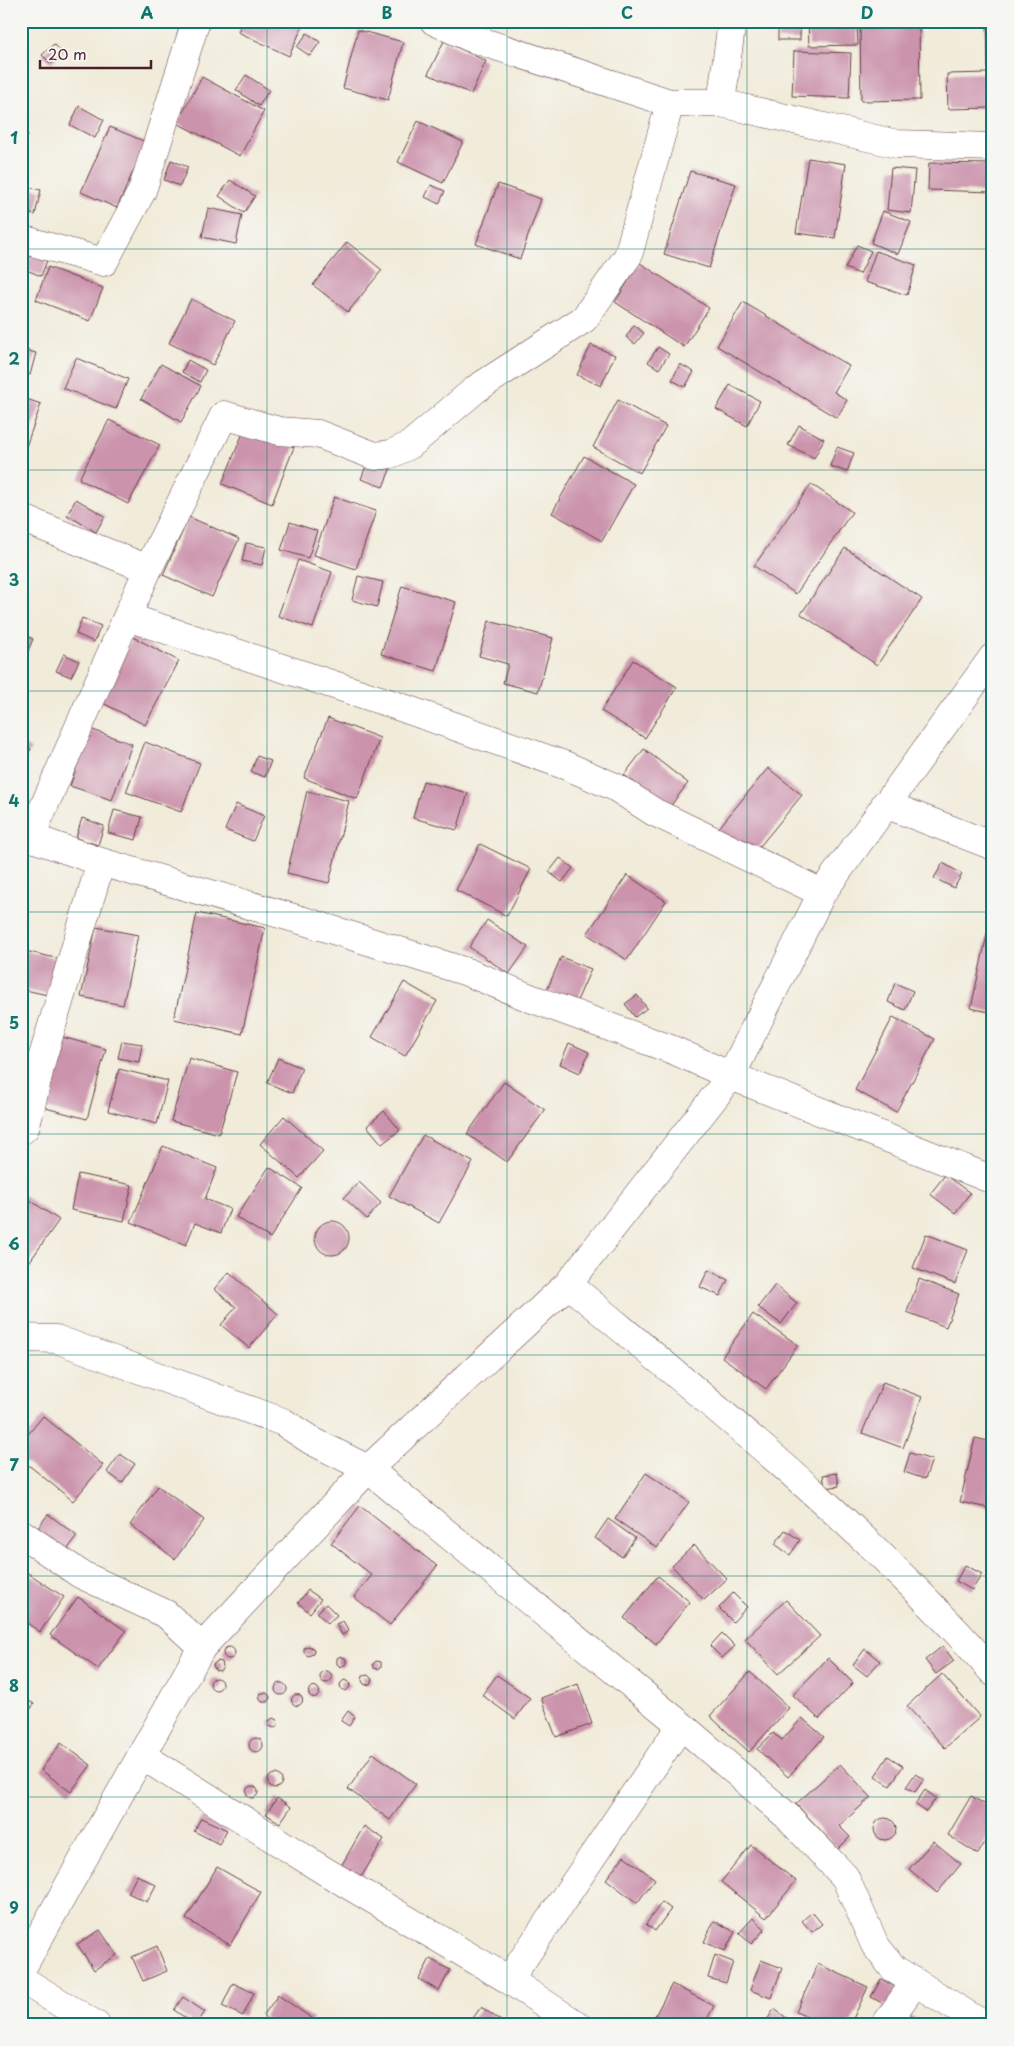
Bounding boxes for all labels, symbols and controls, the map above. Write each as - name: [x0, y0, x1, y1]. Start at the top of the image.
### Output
- text: A: [141, 0, 154, 24]
- text: B: [382, 0, 393, 24]
- text: C: [621, 0, 633, 24]
- text: D: [861, 0, 873, 24]
- scale bar: [40, 38, 151, 70]
- text: 20 m: [48, 42, 87, 65]
- text: 1: [10, 125, 18, 149]
- text: 2: [8, 346, 20, 370]
- text: 3: [9, 567, 19, 591]
- text: 4: [9, 788, 20, 812]
- text: 5: [9, 1010, 19, 1034]
- text: 6: [8, 1231, 20, 1255]
- text: 7: [9, 1452, 19, 1476]
- text: 8: [9, 1673, 19, 1697]
- text: 9: [9, 1895, 19, 1919]

